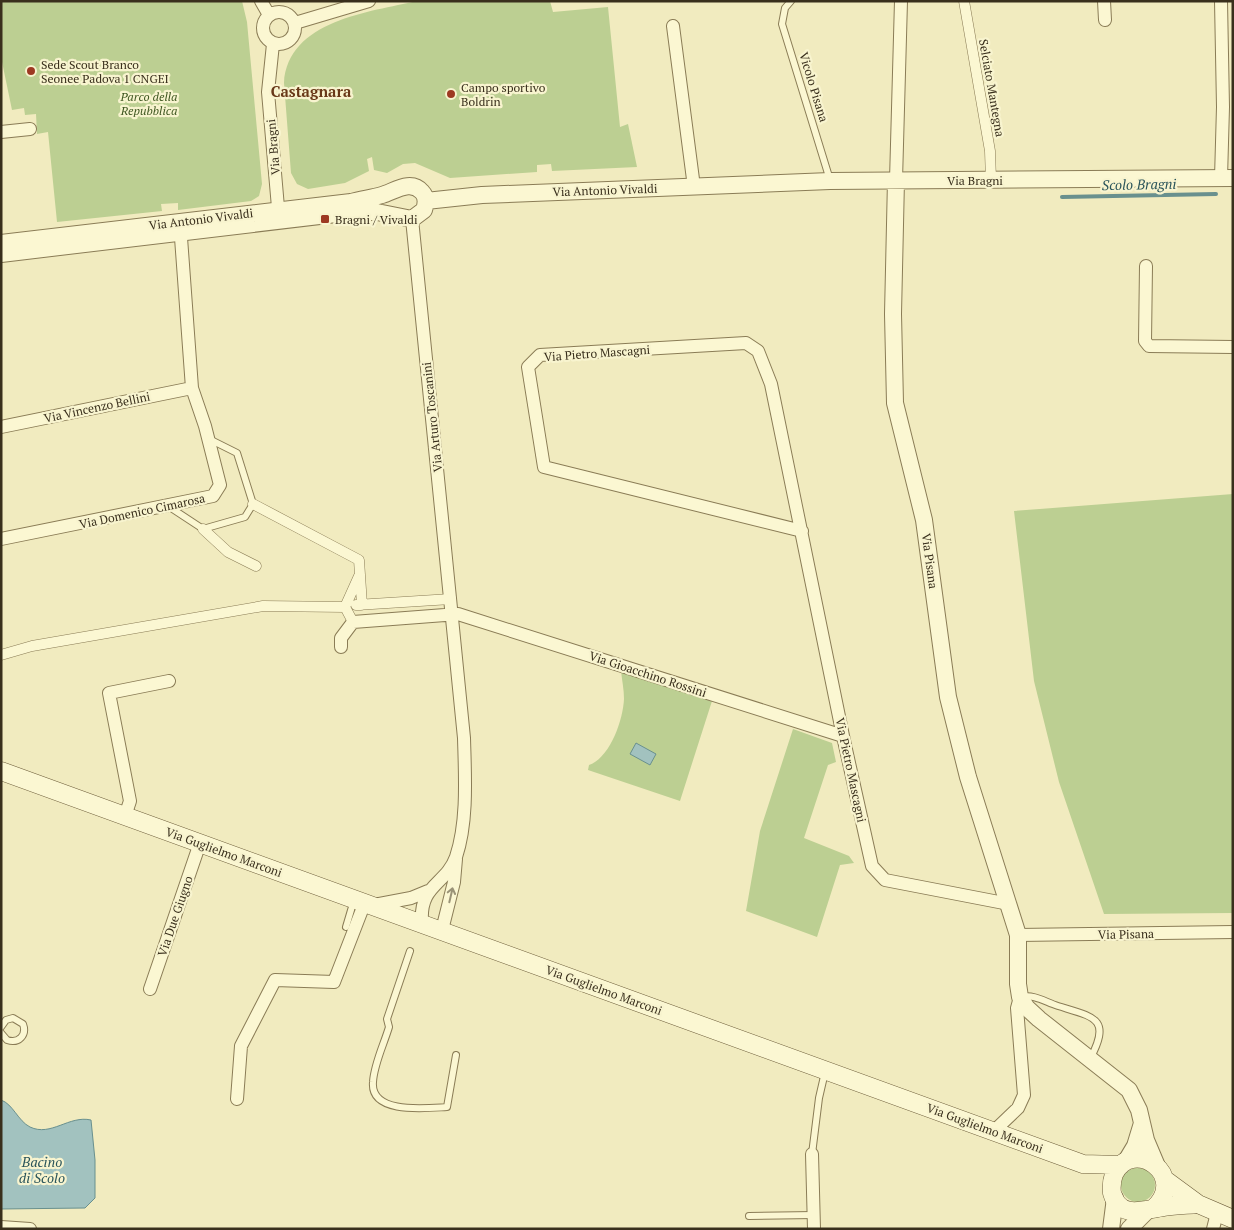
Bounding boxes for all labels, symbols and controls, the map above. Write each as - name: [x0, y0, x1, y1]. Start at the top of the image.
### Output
- street label: Selciato Mantegna: [976, 38, 1008, 138]
- street label: Vicolo Pisana: [796, 50, 832, 124]
- place label: Sede Scout Branco Seonee Padova 1 CNGEI: [41, 57, 169, 86]
- marker: Sede Scout Branco Seonee Padova 1 CNGEI: [25, 65, 37, 77]
- place label: Campo sportivo Boldrin: [461, 80, 546, 109]
- district label: Castagnara: [271, 81, 352, 101]
- marker: Campo sportivo Boldrin: [445, 88, 457, 100]
- park label: Parco della Repubblica: [119, 89, 178, 118]
- street label: Via Bragni: [263, 118, 283, 176]
- street label: Via Bragni: [947, 173, 1003, 188]
- water label: Scolo Bragni: [1101, 174, 1177, 194]
- street label: Via Antonio Vivaldi: [552, 181, 658, 199]
- street label: Via Antonio Vivaldi: [148, 205, 254, 233]
- place label: Bragni / Vivaldi: [335, 212, 418, 227]
- marker: Bragni / Vivaldi: [319, 213, 331, 225]
- street label: Via Pietro Mascagni: [543, 342, 651, 364]
- street label: Via Arturo Toscanini: [419, 361, 445, 473]
- street label: Via Vincenzo Bellini: [43, 388, 152, 426]
- street label: Via Domenico Cimarosa: [78, 490, 206, 532]
- street label: Via Pisana: [919, 532, 941, 590]
- street label: Via Gioacchino Rossini: [587, 648, 709, 700]
- street label: Via Pietro Mascagni: [833, 716, 869, 824]
- street label: Via Guglielmo Marconi: [164, 824, 285, 880]
- street label: Via Due Giugno: [154, 874, 196, 958]
- one-way arrow: [447, 888, 456, 904]
- street label: Via Pisana: [1098, 926, 1154, 942]
- street label: Via Guglielmo Marconi: [544, 962, 665, 1018]
- street label: Via Guglielmo Marconi: [925, 1100, 1046, 1156]
- water label: Bacino di Scolo: [19, 1152, 65, 1187]

